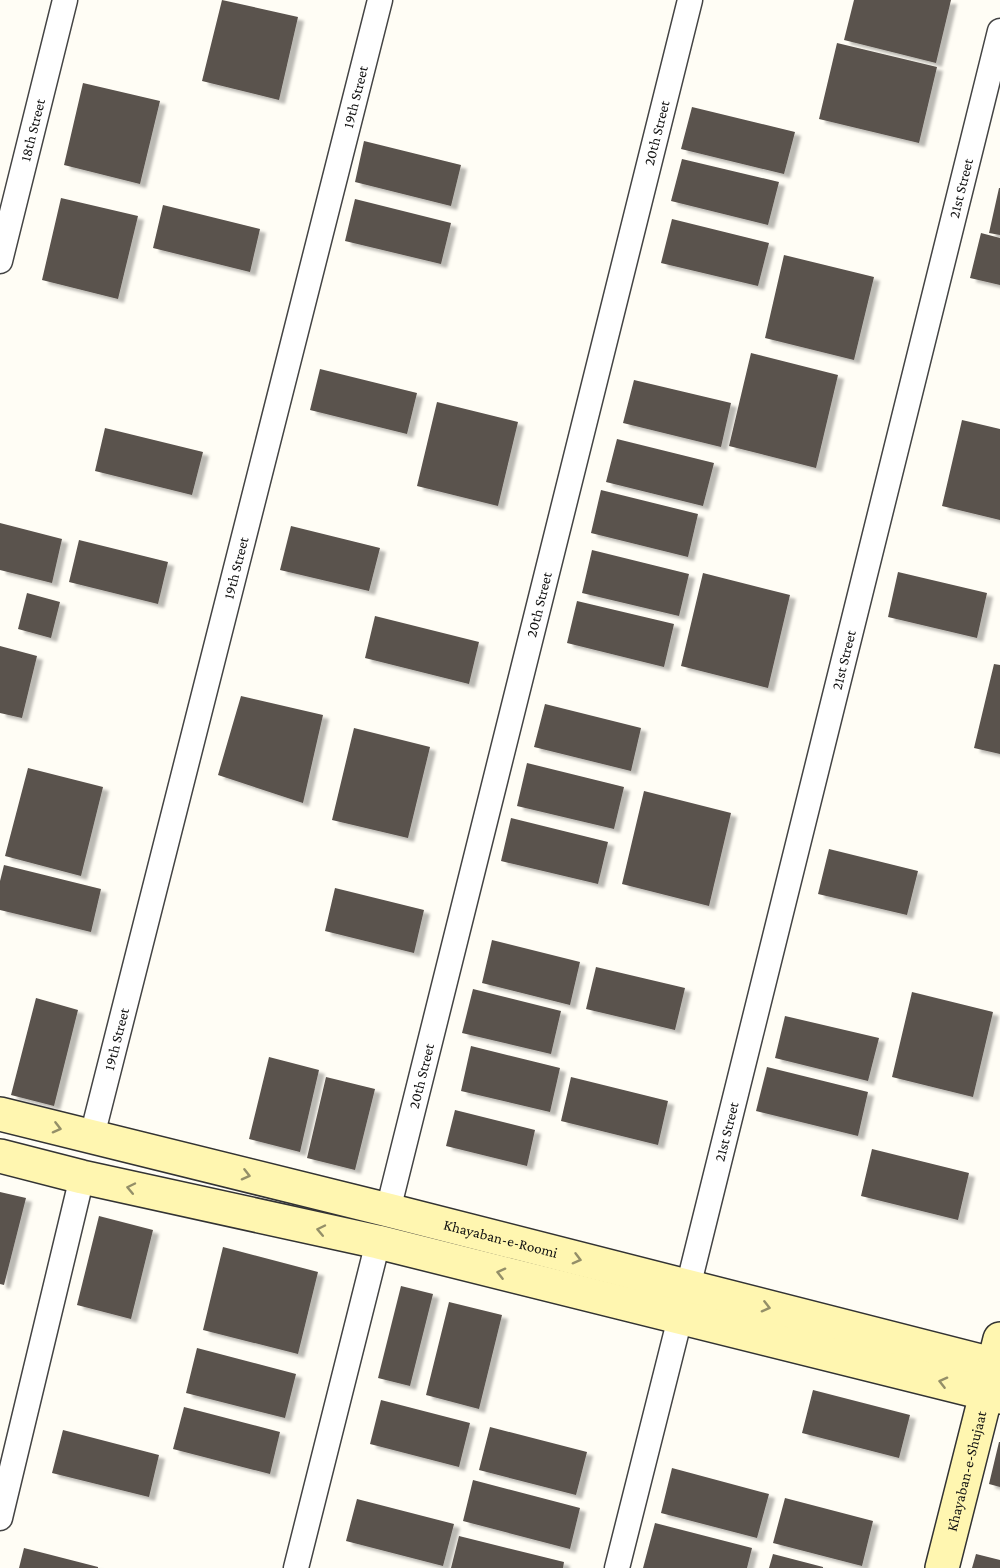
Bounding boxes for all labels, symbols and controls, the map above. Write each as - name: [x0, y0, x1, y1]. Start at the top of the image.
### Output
- street label: 19th Street: [340, 63, 371, 130]
- street label: 18th Street: [17, 96, 48, 163]
- street label: 20th Street: [641, 98, 673, 167]
- street label: 21st Street: [946, 156, 976, 220]
- street label: 19th Street: [220, 534, 252, 601]
- street label: 20th Street: [523, 569, 555, 639]
- street label: 21st Street: [829, 628, 859, 692]
- street label: 19th Street: [101, 1005, 132, 1072]
- street label: 20th Street: [406, 1041, 438, 1110]
- street label: 21st Street: [711, 1099, 742, 1163]
- one-way arrow: [52, 1120, 62, 1133]
- one-way arrow: [241, 1167, 251, 1180]
- one-way arrow: [126, 1182, 136, 1195]
- street label: Khayaban-e-Roomi: [442, 1217, 559, 1261]
- one-way arrow: [316, 1224, 326, 1237]
- one-way arrow: [572, 1252, 582, 1264]
- one-way arrow: [496, 1267, 506, 1280]
- one-way arrow: [761, 1300, 771, 1313]
- one-way arrow: [938, 1377, 948, 1390]
- street label: Khayaban-e-Shujaat: [944, 1408, 990, 1533]

